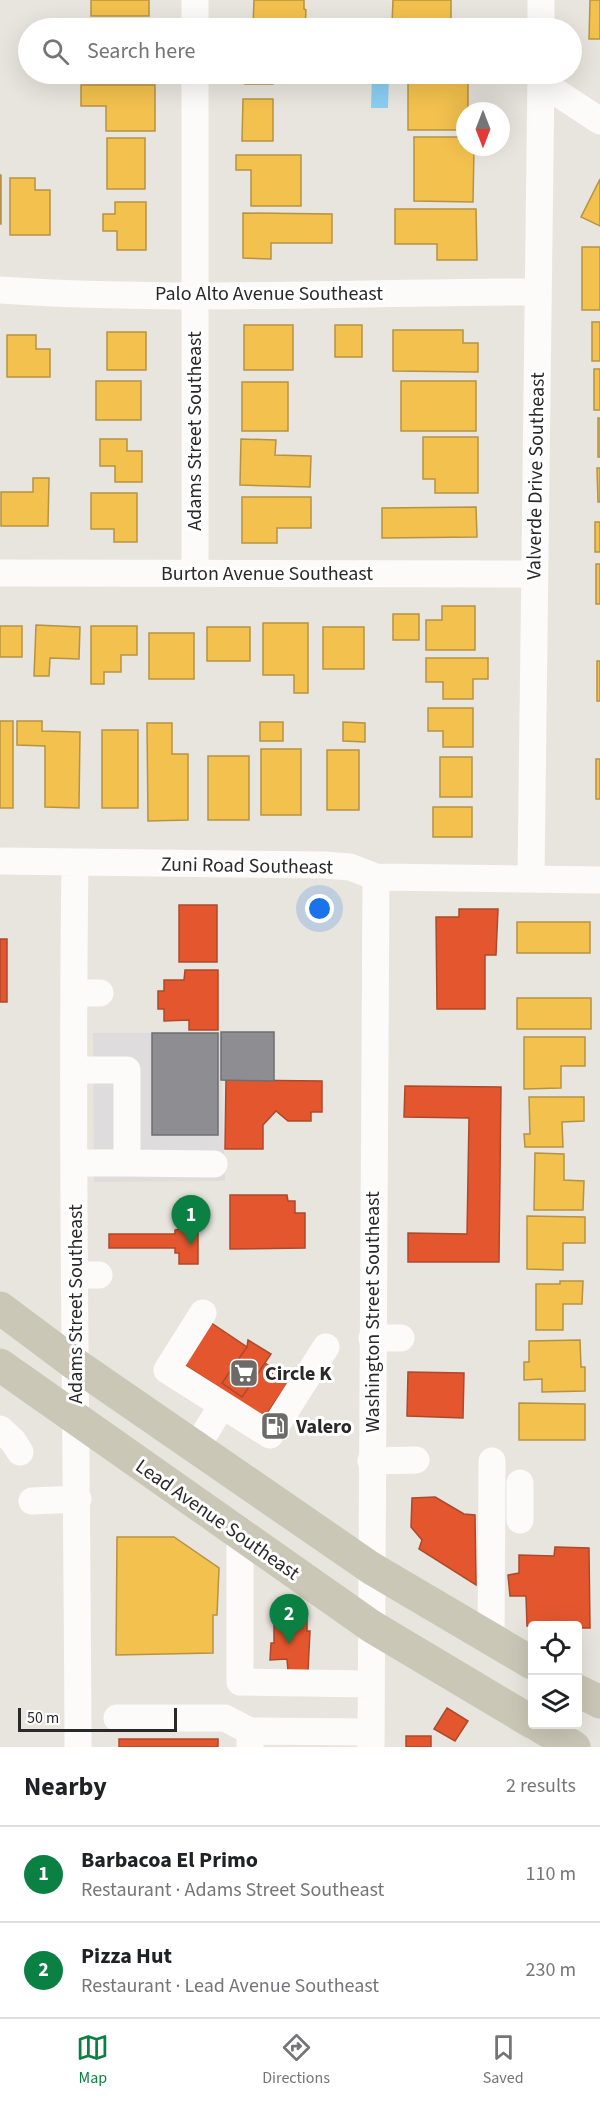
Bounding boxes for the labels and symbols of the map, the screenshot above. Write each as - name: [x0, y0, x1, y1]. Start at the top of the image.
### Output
- north arrow: [456, 102, 510, 156]
- street label: Palo Alto Avenue Southeast: [155, 280, 383, 308]
- street label: Adams Street Southeast: [181, 331, 209, 531]
- street label: Valverde Drive Southeast: [520, 372, 552, 580]
- street label: Burton Avenue Southeast: [161, 560, 373, 588]
- street label: Zuni Road Southeast: [161, 850, 334, 882]
- your location: [305, 894, 334, 923]
- street label: Washington Street Southeast: [359, 1191, 387, 1433]
- pin: 1: [172, 1196, 210, 1245]
- street label: Adams Street Southeast: [62, 1204, 90, 1404]
- supermarket icon: Circle K: [228, 1357, 260, 1389]
- place label: Circle K: [265, 1360, 332, 1388]
- fuel station icon: Valero: [259, 1410, 291, 1442]
- place label: Valero: [295, 1413, 352, 1441]
- street label: Lead Avenue Southeast: [130, 1453, 305, 1587]
- pin: 2: [270, 1594, 308, 1644]
- scale bar: [18, 1705, 177, 1732]

